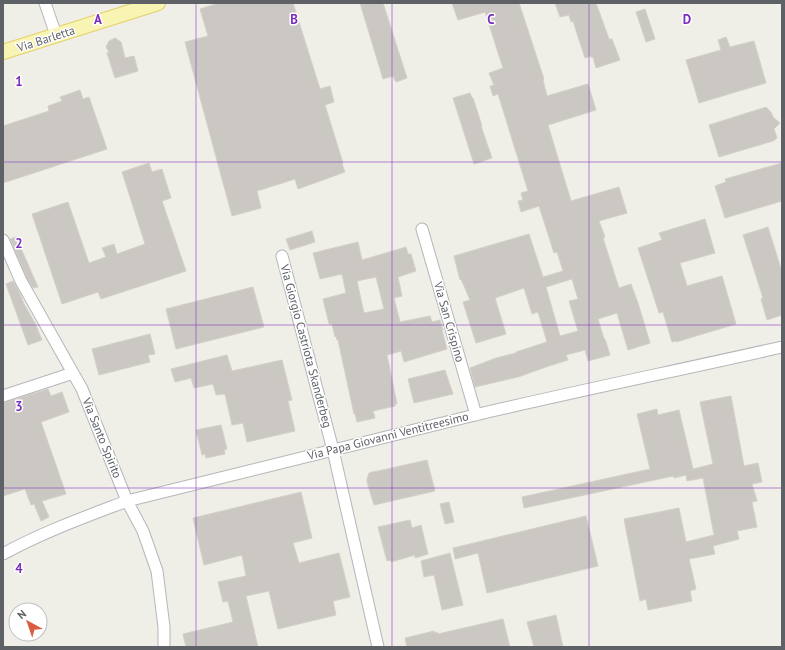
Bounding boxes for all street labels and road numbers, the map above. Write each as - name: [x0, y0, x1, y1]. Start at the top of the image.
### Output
- street label: Via Barletta: [14, 22, 77, 55]
- street label: Via Giorgio Castriota Skanderbeg: [277, 262, 336, 429]
- street label: Via San Crispino: [431, 279, 468, 364]
- street label: Via Santo Spirito: [79, 394, 125, 480]
- street label: Via Papa Giovanni Ventitreesimo: [305, 408, 470, 463]

